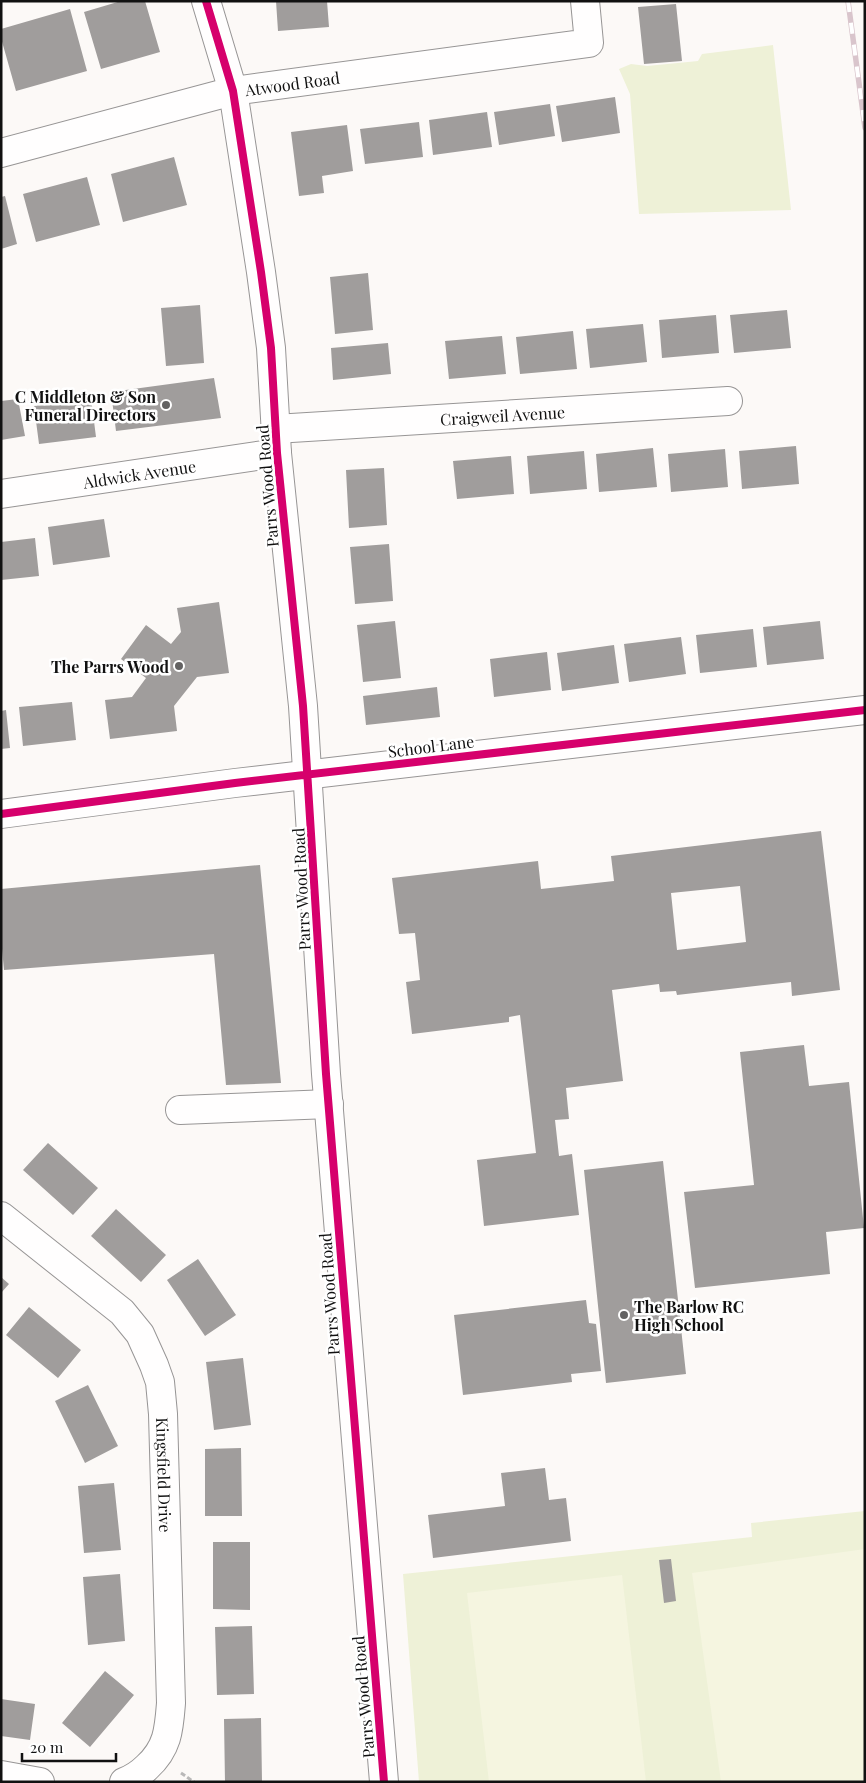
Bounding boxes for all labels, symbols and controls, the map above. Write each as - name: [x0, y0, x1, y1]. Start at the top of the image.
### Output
- street label: Atwood Road: [243, 66, 341, 100]
- place label: C Middleton & Son Funeral Directors: [15, 386, 156, 425]
- marker: C Middleton & Son Funeral Directors: [160, 399, 172, 411]
- street label: Craigweil Avenue: [440, 401, 566, 429]
- street label: Parrs Wood Road: [251, 424, 283, 548]
- street label: Aldwick Avenue: [81, 455, 197, 492]
- place label: The Parrs Wood: [51, 656, 169, 677]
- marker: The Parrs Wood: [173, 660, 185, 672]
- street label: School Lane: [387, 730, 475, 762]
- street label: Parrs Wood Road: [287, 827, 315, 951]
- street label: Parrs Wood Road: [314, 1232, 344, 1356]
- place label: The Barlow RC High School: [634, 1296, 744, 1335]
- marker: The Barlow RC High School: [618, 1309, 630, 1321]
- street label: Kingsfield Drive: [153, 1417, 177, 1533]
- street label: Parrs Wood Road: [347, 1635, 379, 1759]
- scale bar: [22, 1730, 116, 1762]
- text: 20 m: [30, 1737, 64, 1757]

